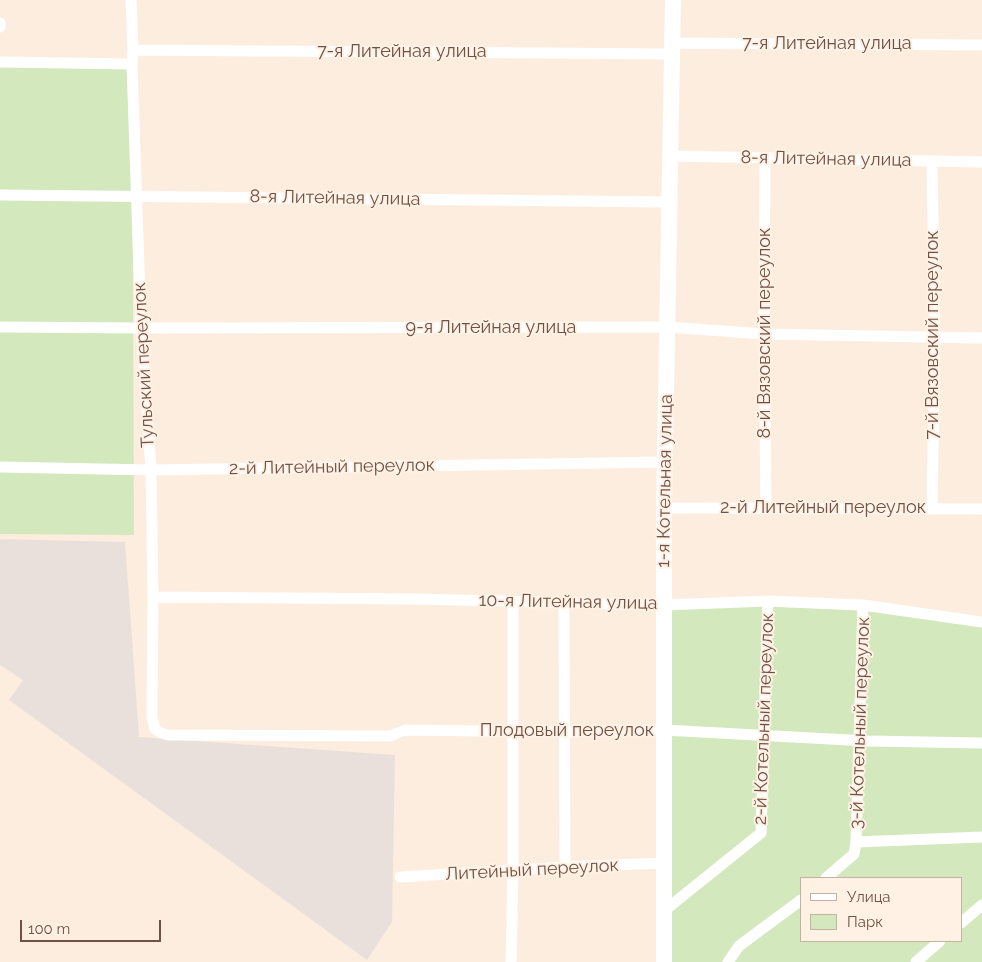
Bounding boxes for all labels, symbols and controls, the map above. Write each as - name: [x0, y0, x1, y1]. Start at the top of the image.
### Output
- street label: 7-я Литейная улица: [742, 33, 912, 55]
- street label: 7-я Литейная улица: [317, 41, 487, 63]
- street label: 8-я Литейная улица: [740, 147, 912, 171]
- street label: 8-я Литейная улица: [249, 186, 421, 210]
- street label: 8-й Вязовский переулок: [754, 228, 776, 438]
- street label: 7-й Вязовский переулок: [922, 230, 944, 440]
- street label: Тульский переулок: [129, 282, 159, 448]
- street label: 9-я Литейная улица: [406, 317, 576, 339]
- street label: 1-я Котельная улица: [653, 394, 677, 568]
- street label: 2-й Литейный переулок: [229, 454, 435, 480]
- street label: 2-й Литейный переулок: [720, 497, 926, 519]
- street label: 10-я Литейная улица: [478, 590, 658, 614]
- street label: 2-й Котельный переулок: [750, 613, 778, 825]
- street label: 3-й Котельный переулок: [845, 616, 875, 830]
- street label: Плодовый переулок: [480, 720, 654, 742]
- street label: Литейный переулок: [445, 855, 619, 885]
- legend: [800, 877, 962, 942]
- text: Улица: [847, 888, 891, 906]
- scale bar: [22, 910, 164, 942]
- text: Парк: [847, 913, 883, 931]
- text: 100 m: [28, 920, 70, 938]

